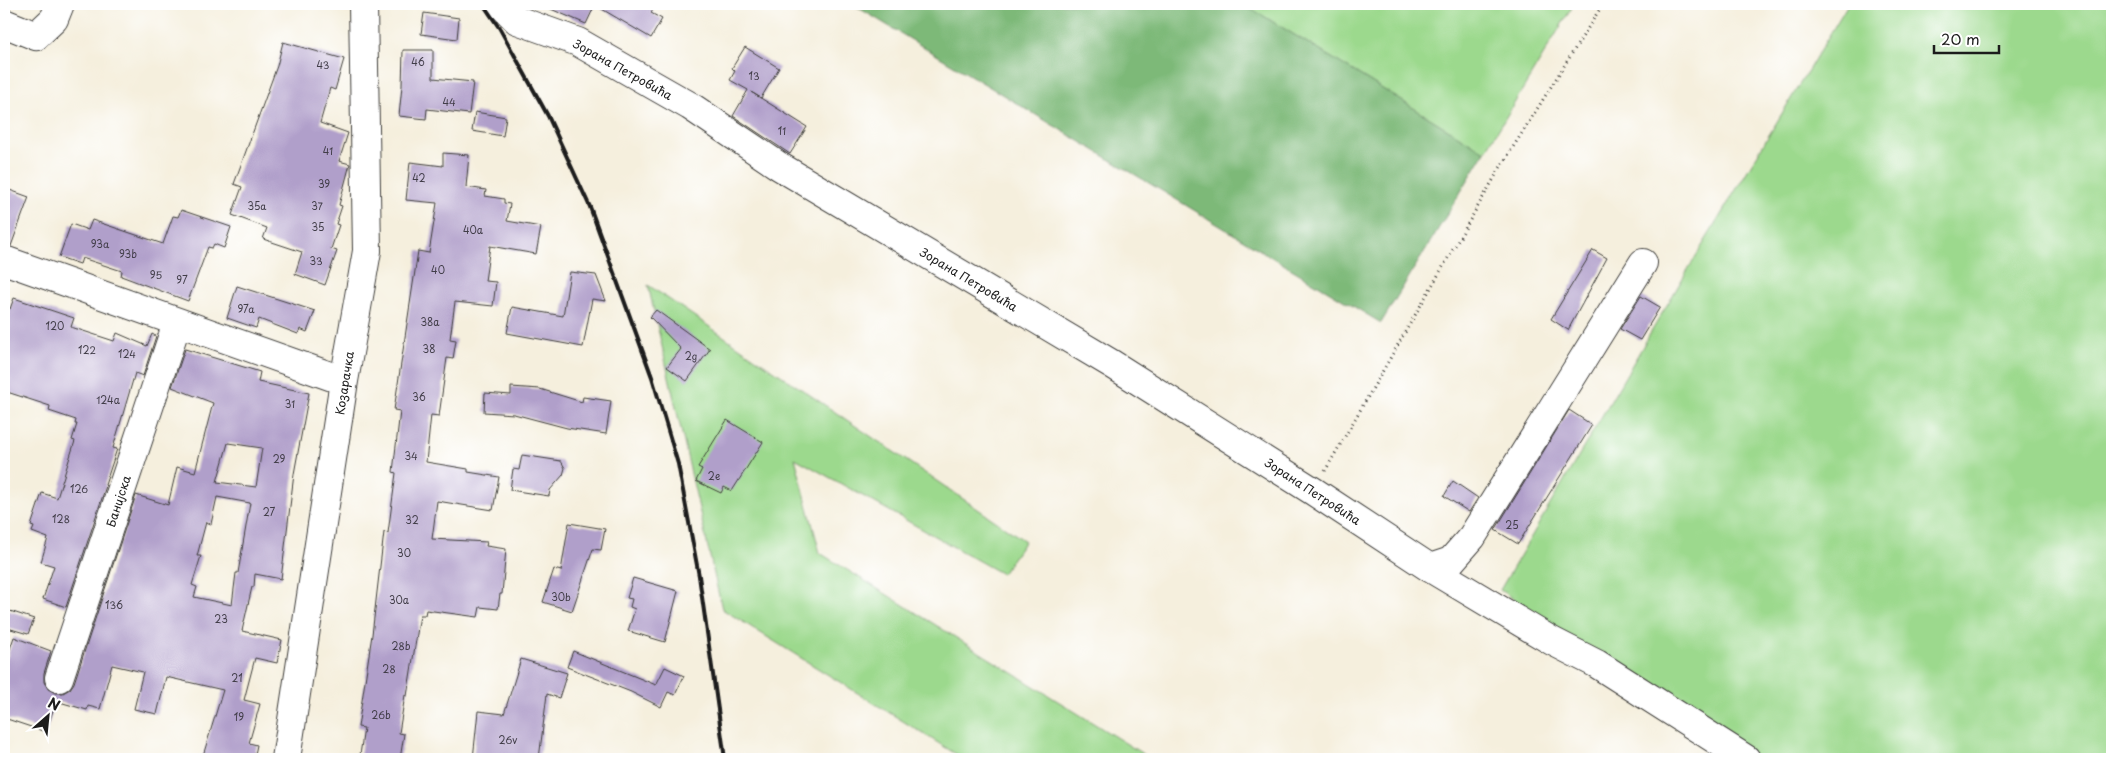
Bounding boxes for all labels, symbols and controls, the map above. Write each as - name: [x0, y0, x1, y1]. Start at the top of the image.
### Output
- scale bar: [1934, 22, 1998, 54]
- text: 20 m: [1941, 27, 1980, 50]
- street label: Зорана Петровића: [569, 34, 676, 104]
- house number: 46: [411, 54, 425, 69]
- house number: 43: [317, 57, 330, 72]
- house number: 13: [748, 68, 760, 83]
- house number: 44: [442, 94, 456, 109]
- house number: 11: [778, 123, 786, 138]
- house number: 41: [323, 143, 333, 158]
- house number: 42: [412, 170, 426, 185]
- house number: 39: [318, 176, 330, 191]
- house number: 35a: [248, 198, 267, 213]
- house number: 37: [311, 198, 324, 213]
- house number: 35: [312, 219, 324, 234]
- house number: 40a: [463, 222, 484, 237]
- house number: 93a: [91, 236, 110, 251]
- street label: Зорана Петровића: [916, 242, 1022, 316]
- house number: 93b: [119, 246, 137, 261]
- house number: 33: [309, 253, 323, 268]
- house number: 40: [431, 262, 445, 277]
- house number: 95: [150, 267, 162, 282]
- house number: 97: [176, 272, 188, 287]
- house number: 97a: [237, 301, 255, 316]
- house number: 38a: [420, 314, 440, 329]
- house number: 120: [46, 318, 64, 333]
- house number: 38: [423, 341, 435, 356]
- house number: 122: [78, 342, 96, 357]
- house number: 124: [118, 346, 136, 361]
- house number: 2g: [685, 348, 697, 363]
- street label: Козарачка: [330, 349, 358, 416]
- house number: 36: [412, 389, 426, 404]
- house number: 124a: [96, 392, 121, 407]
- house number: 31: [285, 396, 295, 411]
- house number: 34: [404, 448, 418, 463]
- house number: 29: [273, 451, 286, 466]
- street label: Зорана Петровића: [1261, 453, 1365, 529]
- house number: 2e: [708, 468, 720, 483]
- street label: Банијска: [101, 472, 135, 529]
- house number: 126: [70, 481, 88, 496]
- house number: 27: [263, 504, 276, 519]
- house number: 128: [52, 511, 70, 526]
- house number: 32: [405, 512, 419, 527]
- house number: 25: [1505, 517, 1519, 532]
- house number: 30: [397, 545, 411, 560]
- house number: 30b: [551, 589, 571, 604]
- house number: 30a: [389, 592, 410, 607]
- house number: 136: [105, 597, 123, 612]
- house number: 23: [214, 611, 228, 626]
- house number: 28b: [391, 638, 411, 653]
- house number: 28: [382, 661, 396, 676]
- house number: 21: [231, 670, 243, 685]
- north arrow: [22, 690, 72, 740]
- text: N: [44, 692, 64, 716]
- house number: 26b: [371, 707, 391, 722]
- house number: 19: [234, 709, 244, 724]
- house number: 26v: [499, 732, 517, 747]

